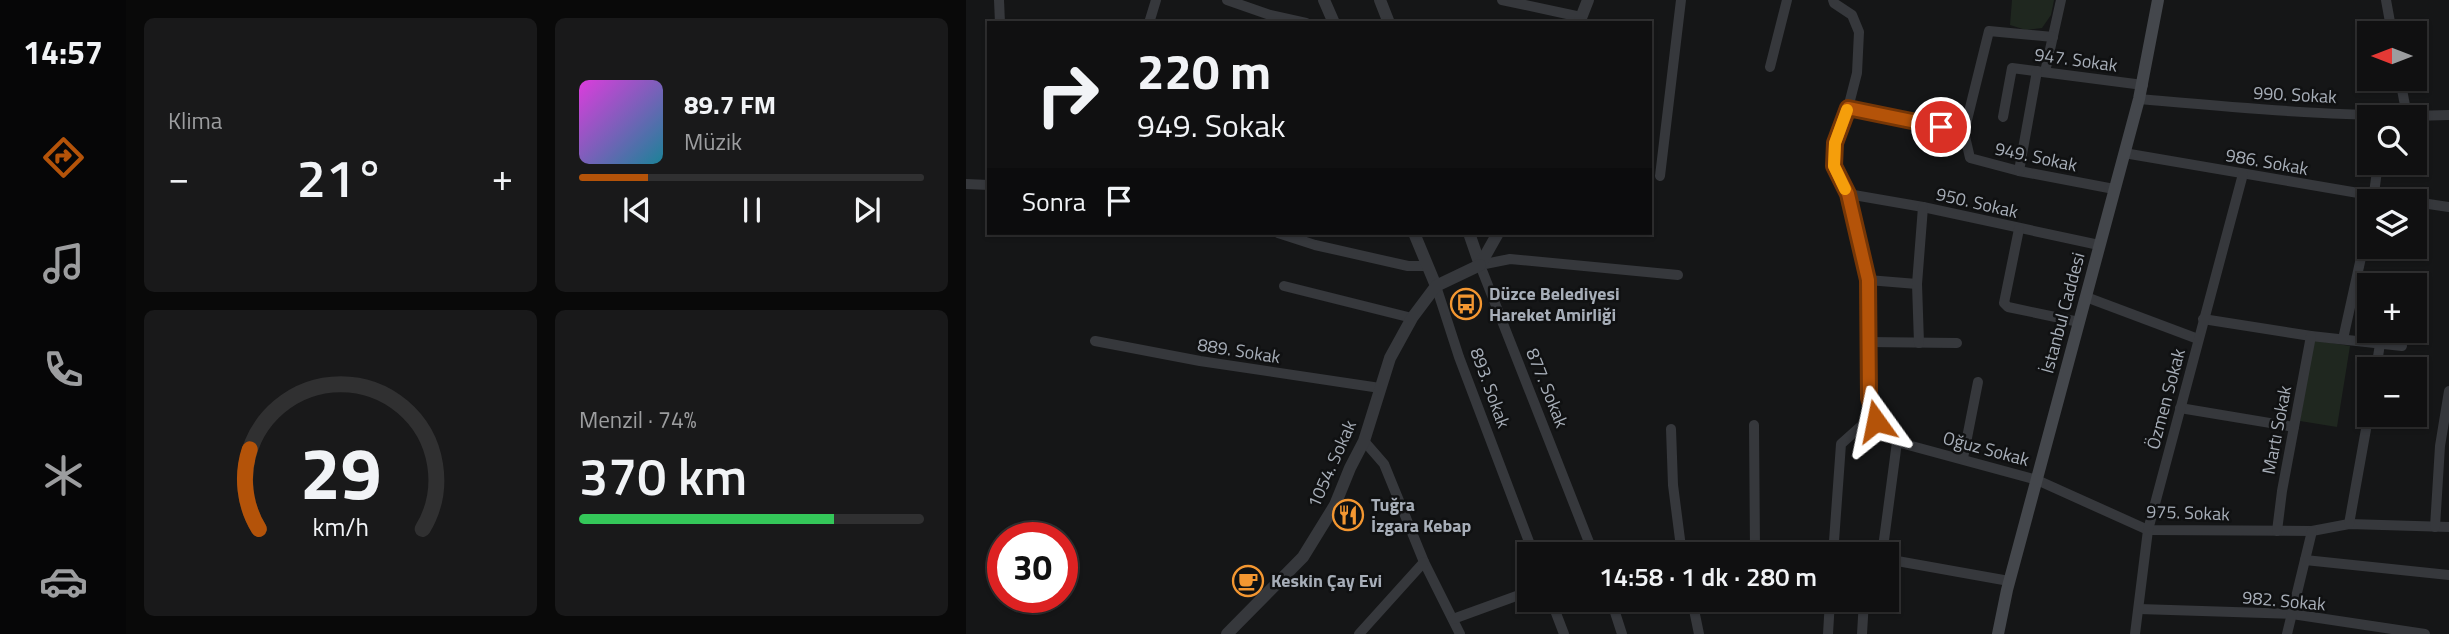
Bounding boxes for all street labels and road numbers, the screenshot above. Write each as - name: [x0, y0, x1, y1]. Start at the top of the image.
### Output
- street label: 947. Sokak: [2033, 40, 2120, 79]
- street label: 990. Sokak: [2253, 79, 2338, 110]
- street label: 949. Sokak: [1992, 135, 2080, 178]
- street label: 986. Sokak: [2224, 141, 2311, 182]
- street label: 950. Sokak: [1933, 180, 2021, 225]
- street label: İstanbul Caddesi: [2033, 249, 2092, 376]
- street label: 889. Sokak: [1196, 331, 1283, 370]
- street label: 893. Sokak: [1463, 344, 1518, 432]
- street label: 877. Sokak: [1519, 344, 1576, 432]
- street label: Özmen Sokak: [2139, 345, 2192, 452]
- street label: Martı Sokak: [2255, 383, 2298, 477]
- street label: 1054. Sokak: [1300, 415, 1363, 512]
- street label: Oğuz Sokak: [1940, 424, 2033, 473]
- street label: 975. Sokak: [2146, 498, 2231, 527]
- street label: 982. Sokak: [2241, 583, 2327, 618]

